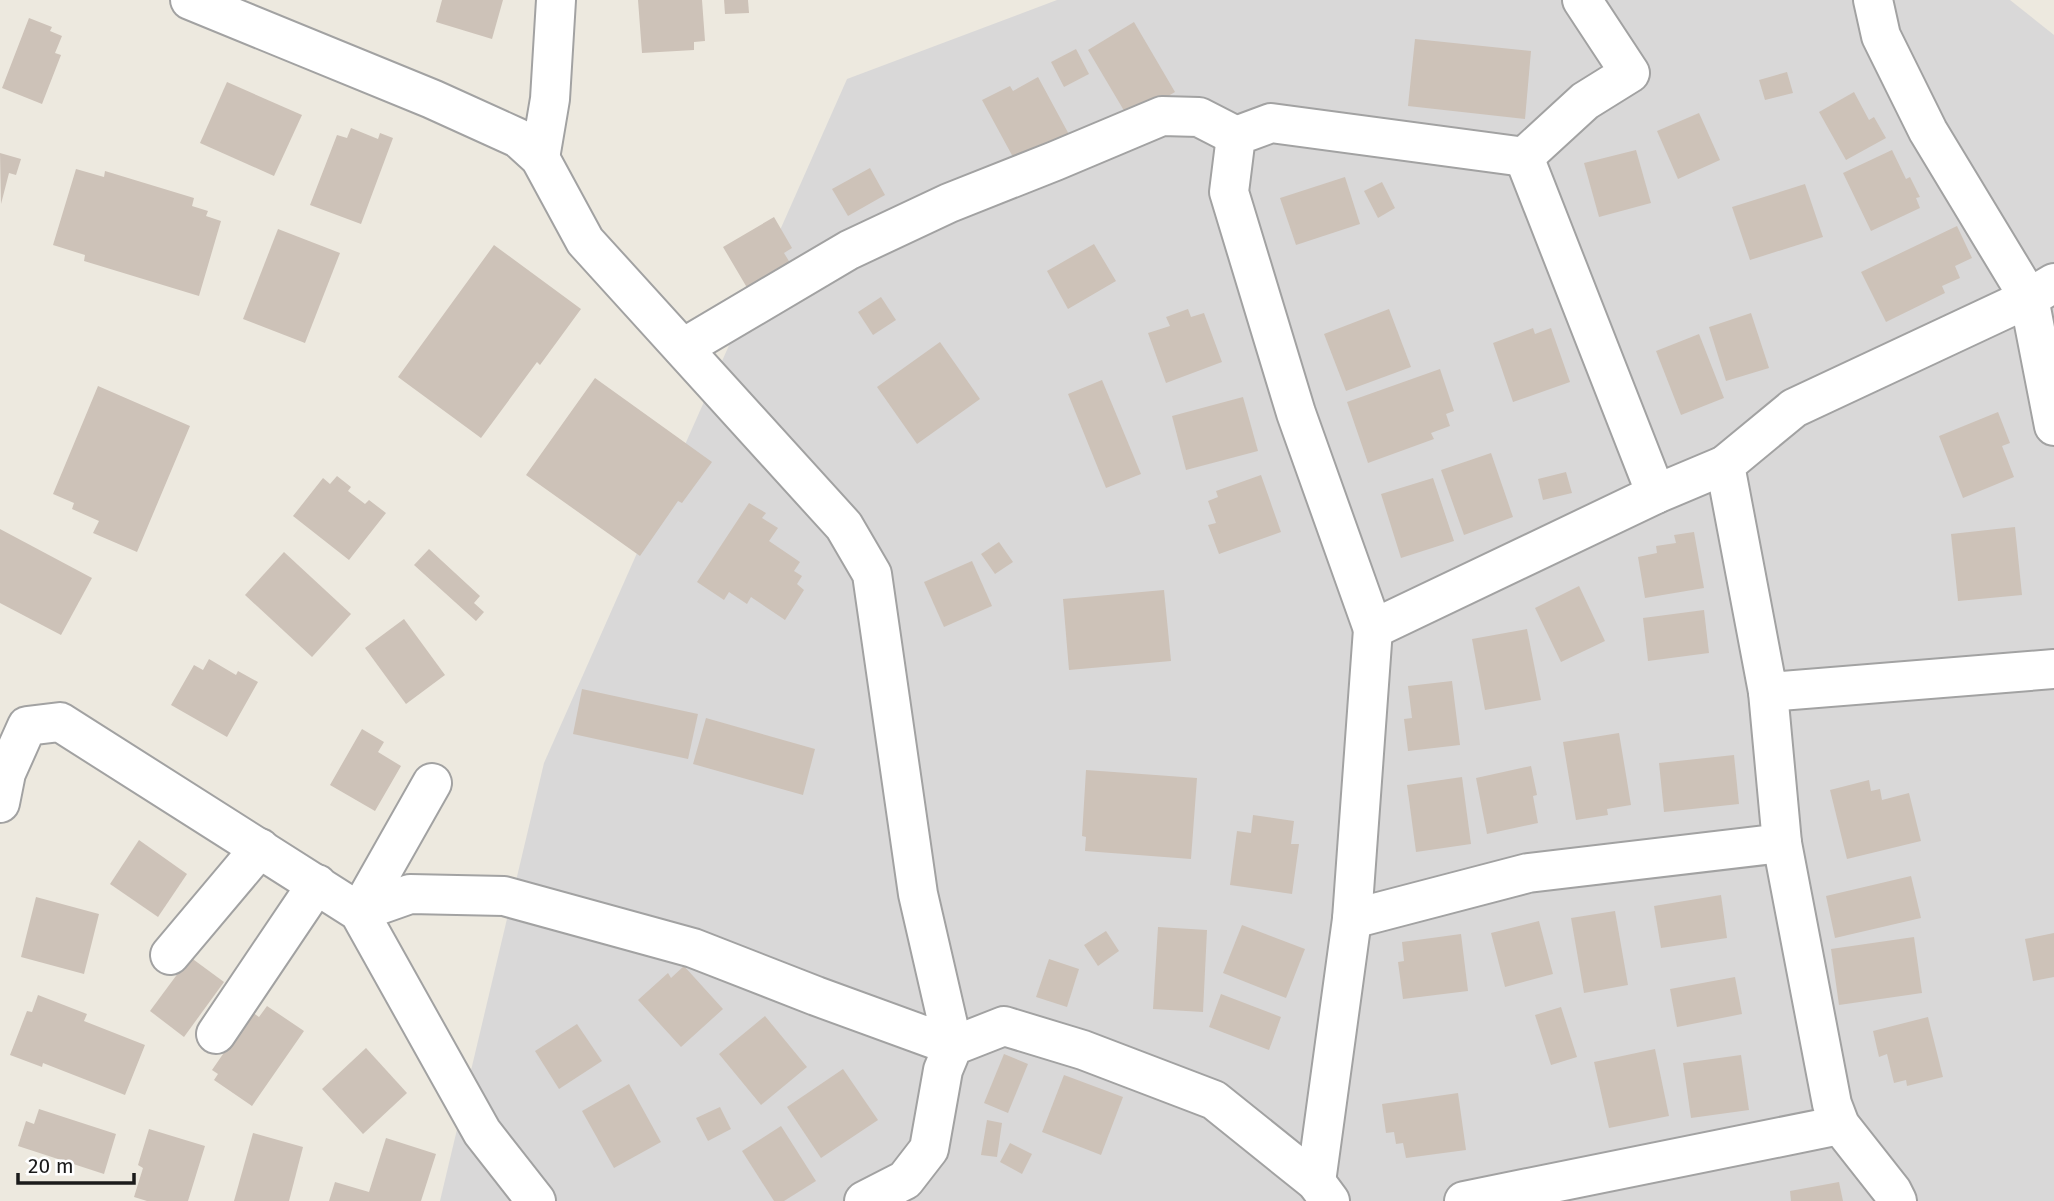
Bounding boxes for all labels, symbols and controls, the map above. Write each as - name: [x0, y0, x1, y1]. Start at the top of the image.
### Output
- scale bar: [18, 1142, 133, 1186]
- text: 20 m: [28, 1153, 74, 1179]

